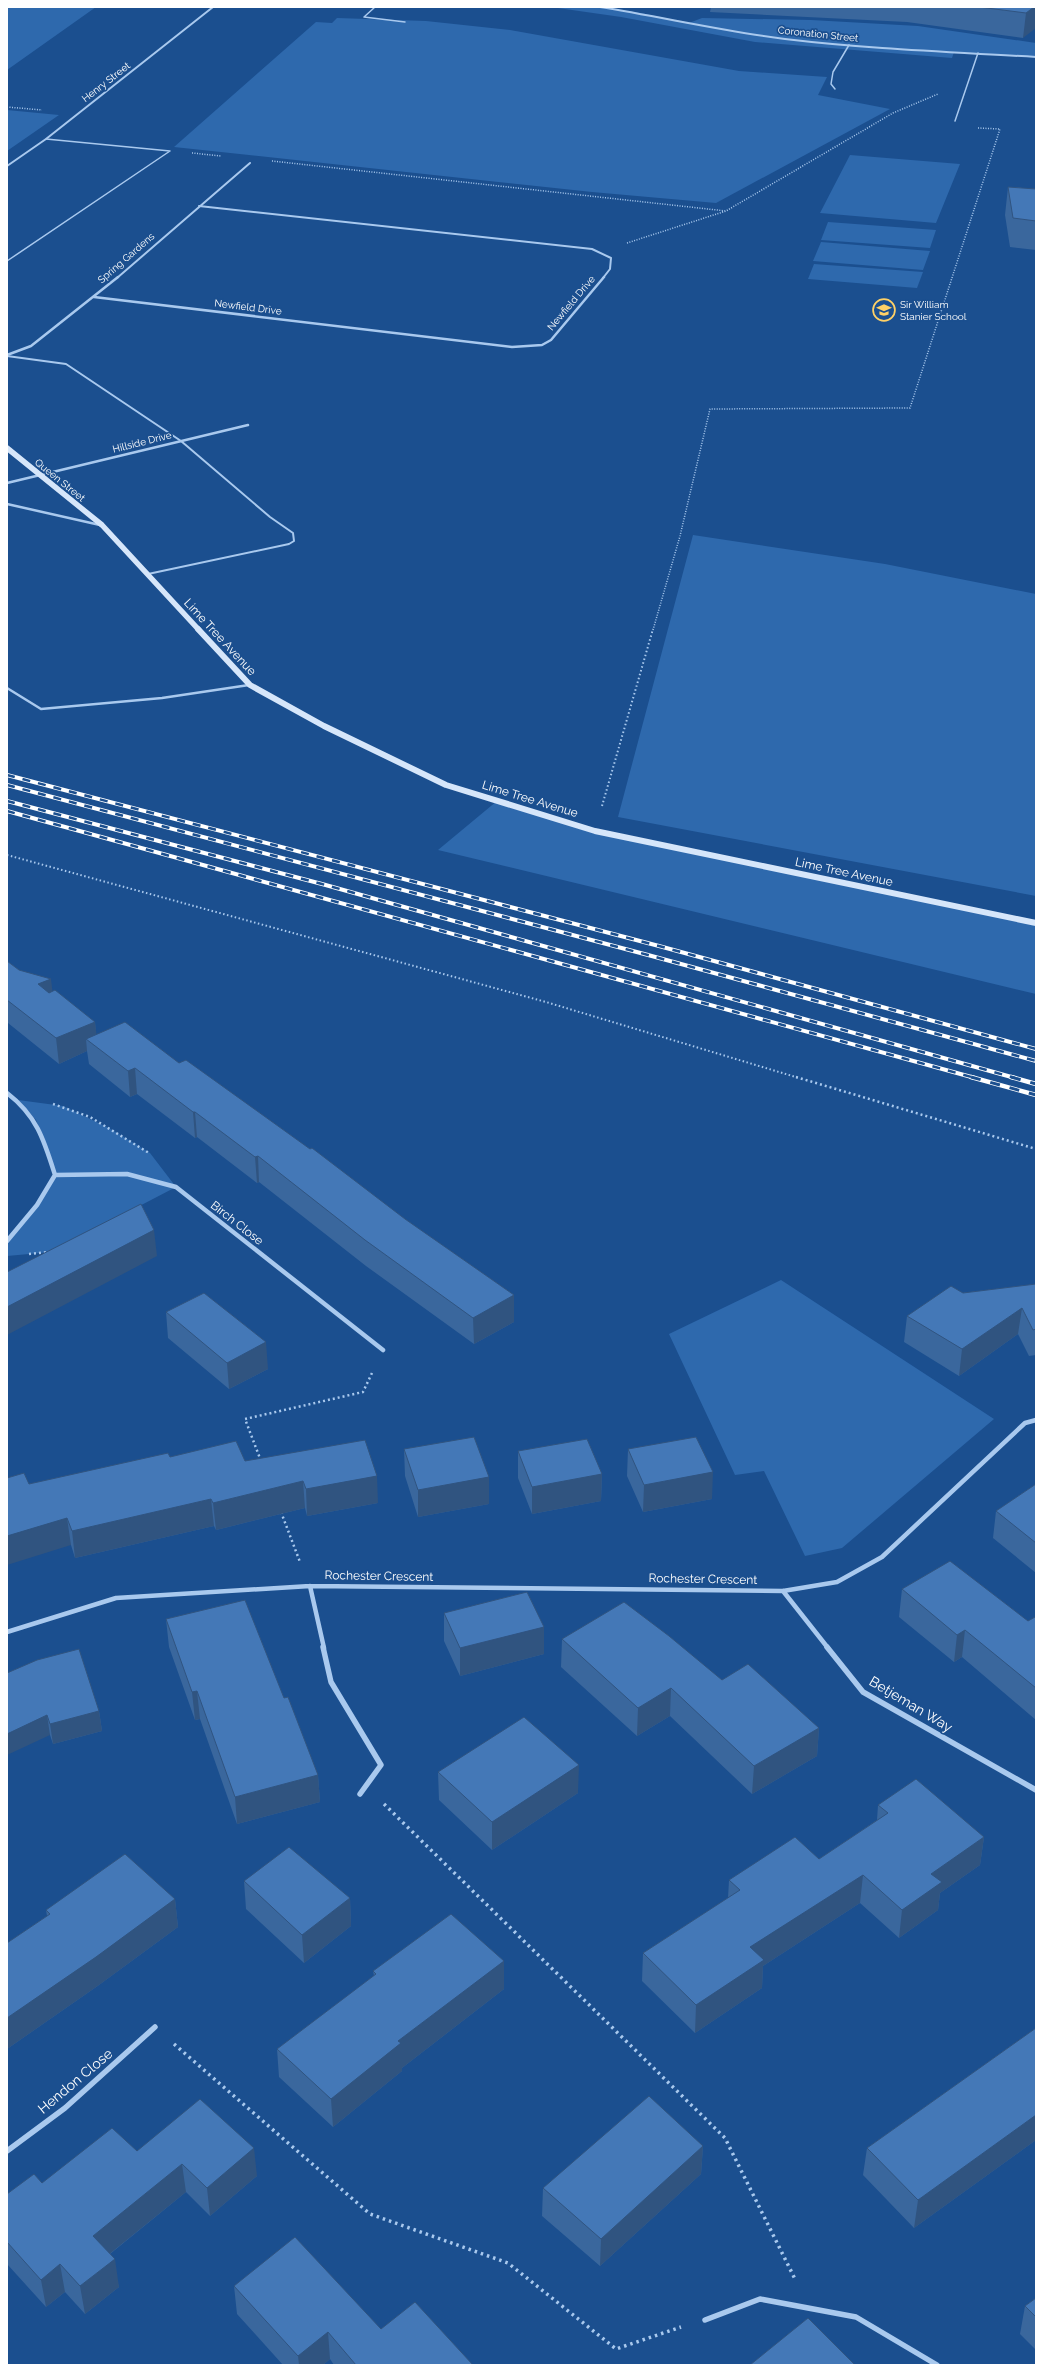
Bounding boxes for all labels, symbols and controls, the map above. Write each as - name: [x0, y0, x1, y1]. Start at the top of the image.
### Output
- street label: Coronation Street: [777, 24, 859, 44]
- street label: Henry Street: [80, 59, 133, 104]
- street label: Spring Gardens: [96, 230, 157, 286]
- street label: Newfield Drive: [545, 273, 597, 332]
- street label: Newfield Drive: [214, 297, 282, 317]
- school or university icon: Sir William Stanier School: [871, 297, 897, 323]
- place label: Sir William Stanier School: [900, 299, 967, 322]
- street label: Hillside Drive: [111, 429, 173, 455]
- street label: Queen Street: [33, 456, 88, 504]
- street label: Lime Tree Avenue: [181, 596, 259, 678]
- street label: Lime Tree Avenue: [480, 778, 580, 820]
- street label: Lime Tree Avenue: [794, 855, 894, 889]
- street label: Birch Close: [208, 1198, 266, 1248]
- street label: Rochester Crescent: [324, 1568, 434, 1584]
- street label: Rochester Crescent: [648, 1571, 758, 1587]
- street label: Betjeman Way: [867, 1673, 956, 1735]
- street label: Hendon Close: [35, 2045, 115, 2117]

